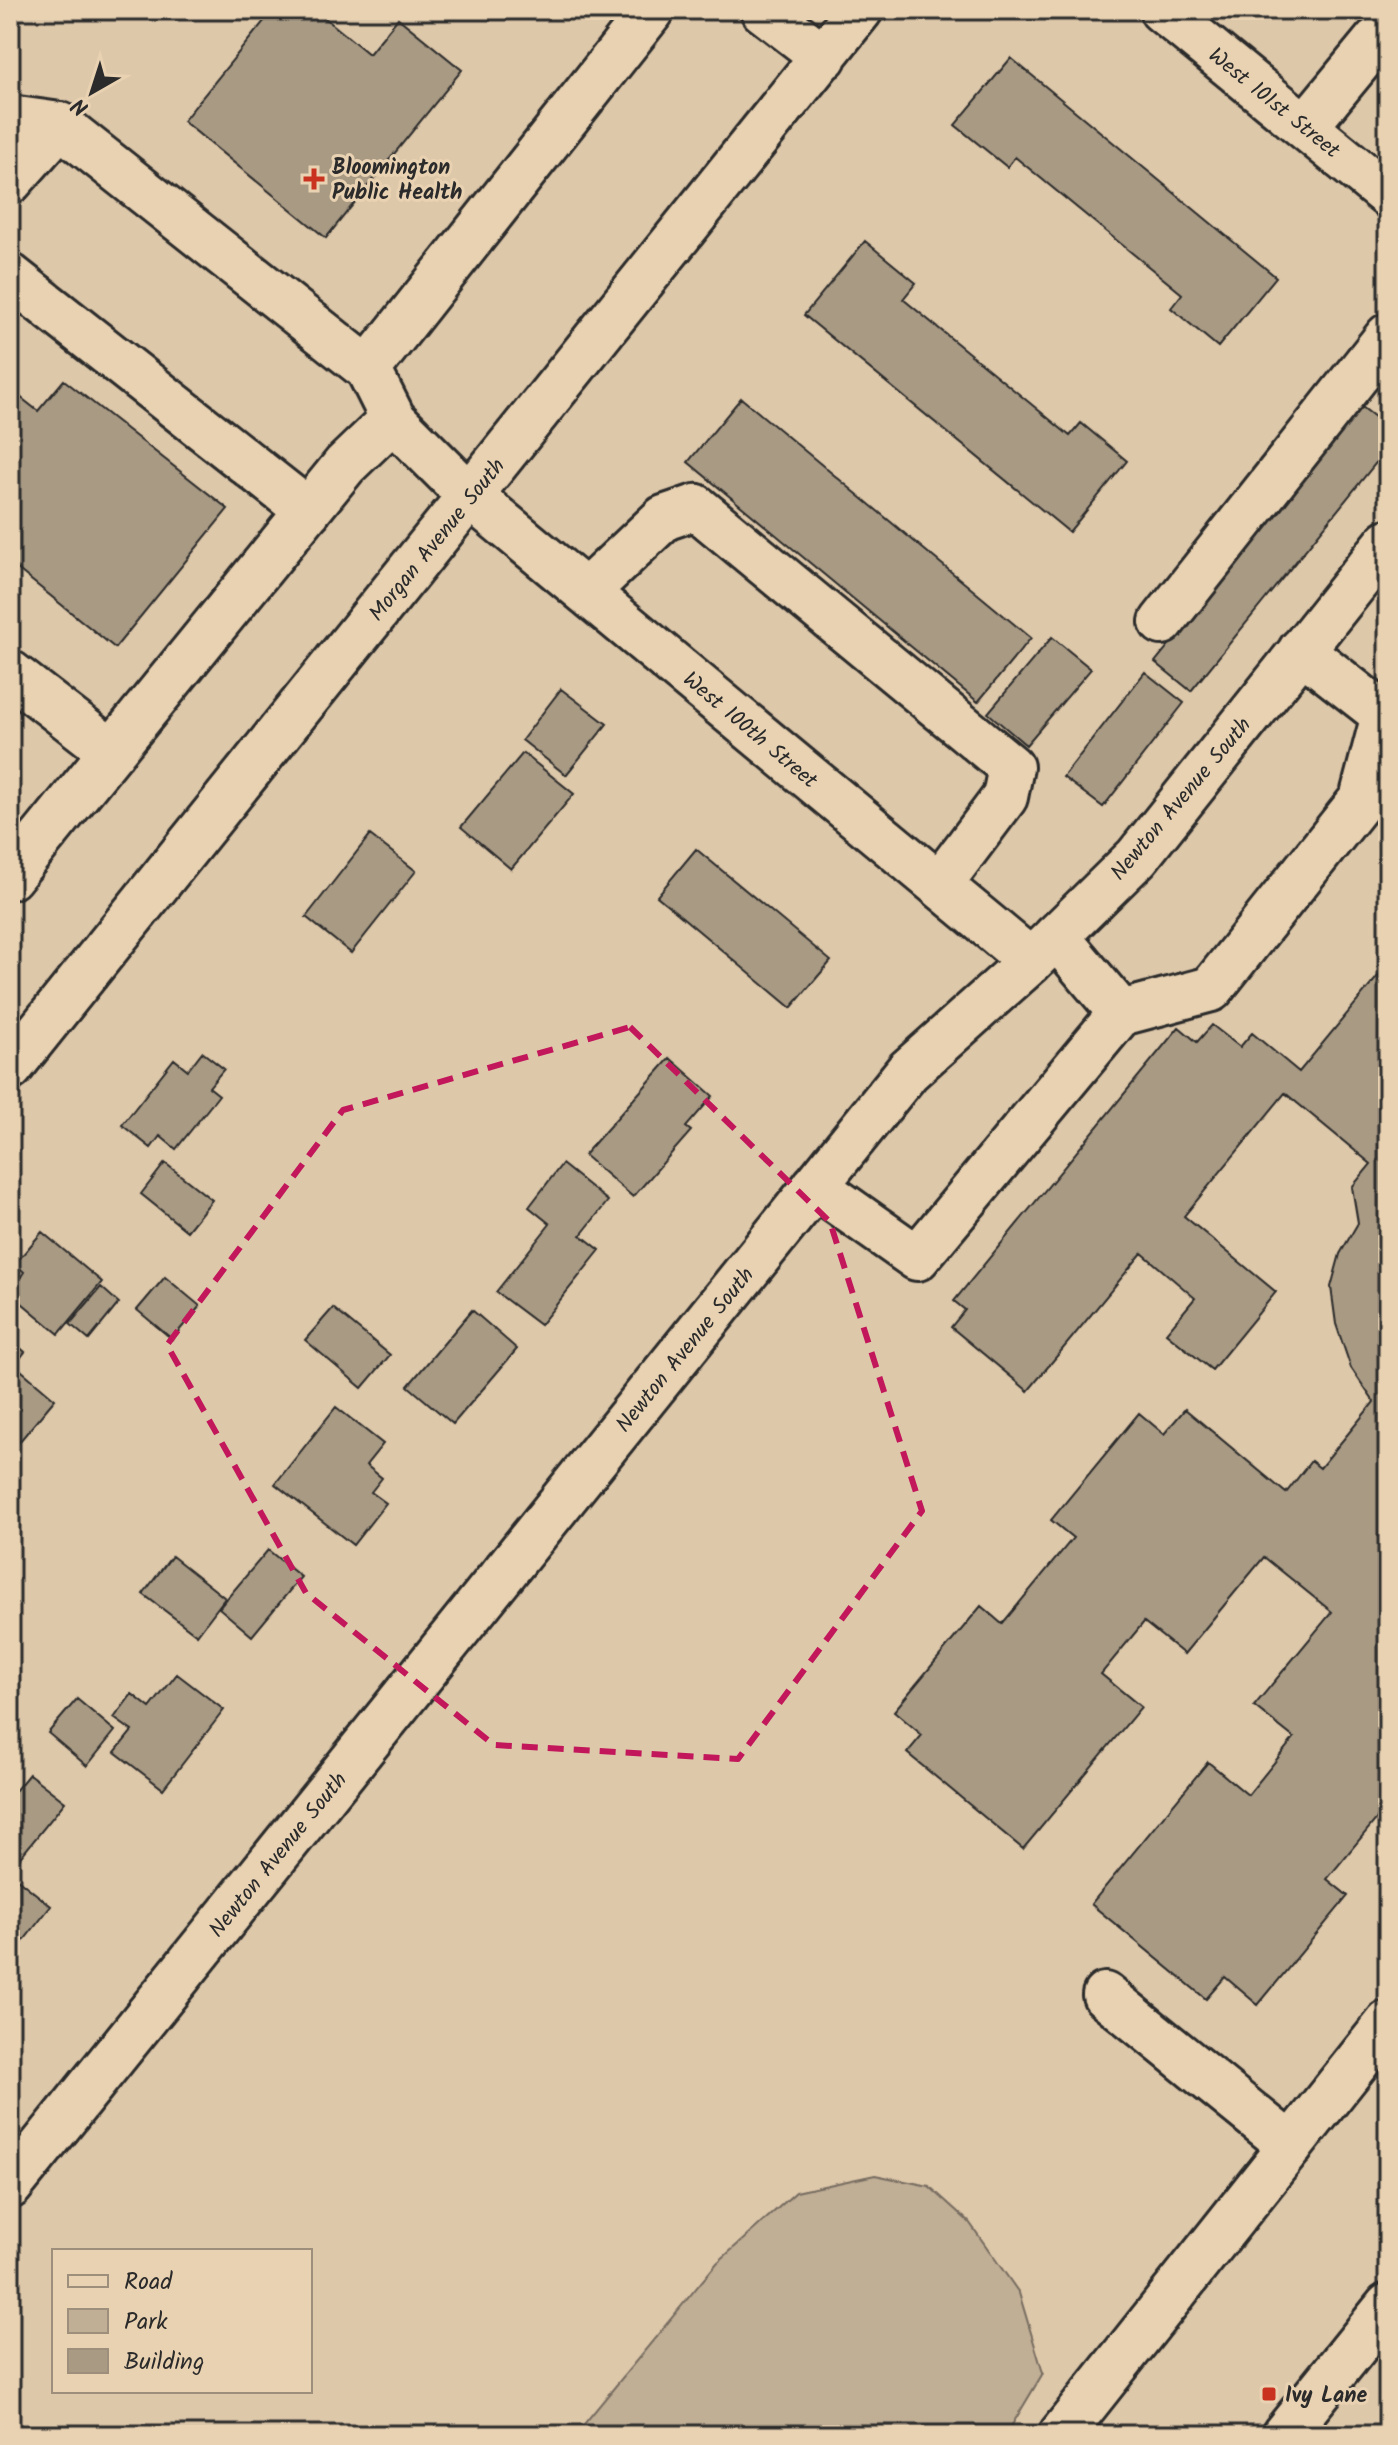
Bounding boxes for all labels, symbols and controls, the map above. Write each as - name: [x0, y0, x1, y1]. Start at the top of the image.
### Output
- street label: West 101st Street: [1200, 40, 1347, 169]
- north arrow: [52, 52, 132, 132]
- text: N: [64, 88, 97, 124]
- place label: Bloomington Public Health: [332, 151, 462, 211]
- marker: Bloomington Public Health: [303, 168, 325, 190]
- street label: Morgan Avenue South: [361, 451, 515, 630]
- street label: West 100th Street: [674, 664, 825, 799]
- street label: Newton Avenue South: [1103, 710, 1261, 889]
- street label: Newton Avenue South: [608, 1260, 764, 1441]
- street label: Newton Avenue South: [201, 1765, 357, 1946]
- legend: [52, 2249, 312, 2393]
- text: Road: [124, 2263, 173, 2302]
- text: Park: [124, 2303, 168, 2342]
- text: Building: [124, 2343, 204, 2382]
- place label: Ivy Lane: [1285, 2379, 1367, 2414]
- marker: Ivy Lane: [1260, 2385, 1278, 2403]

